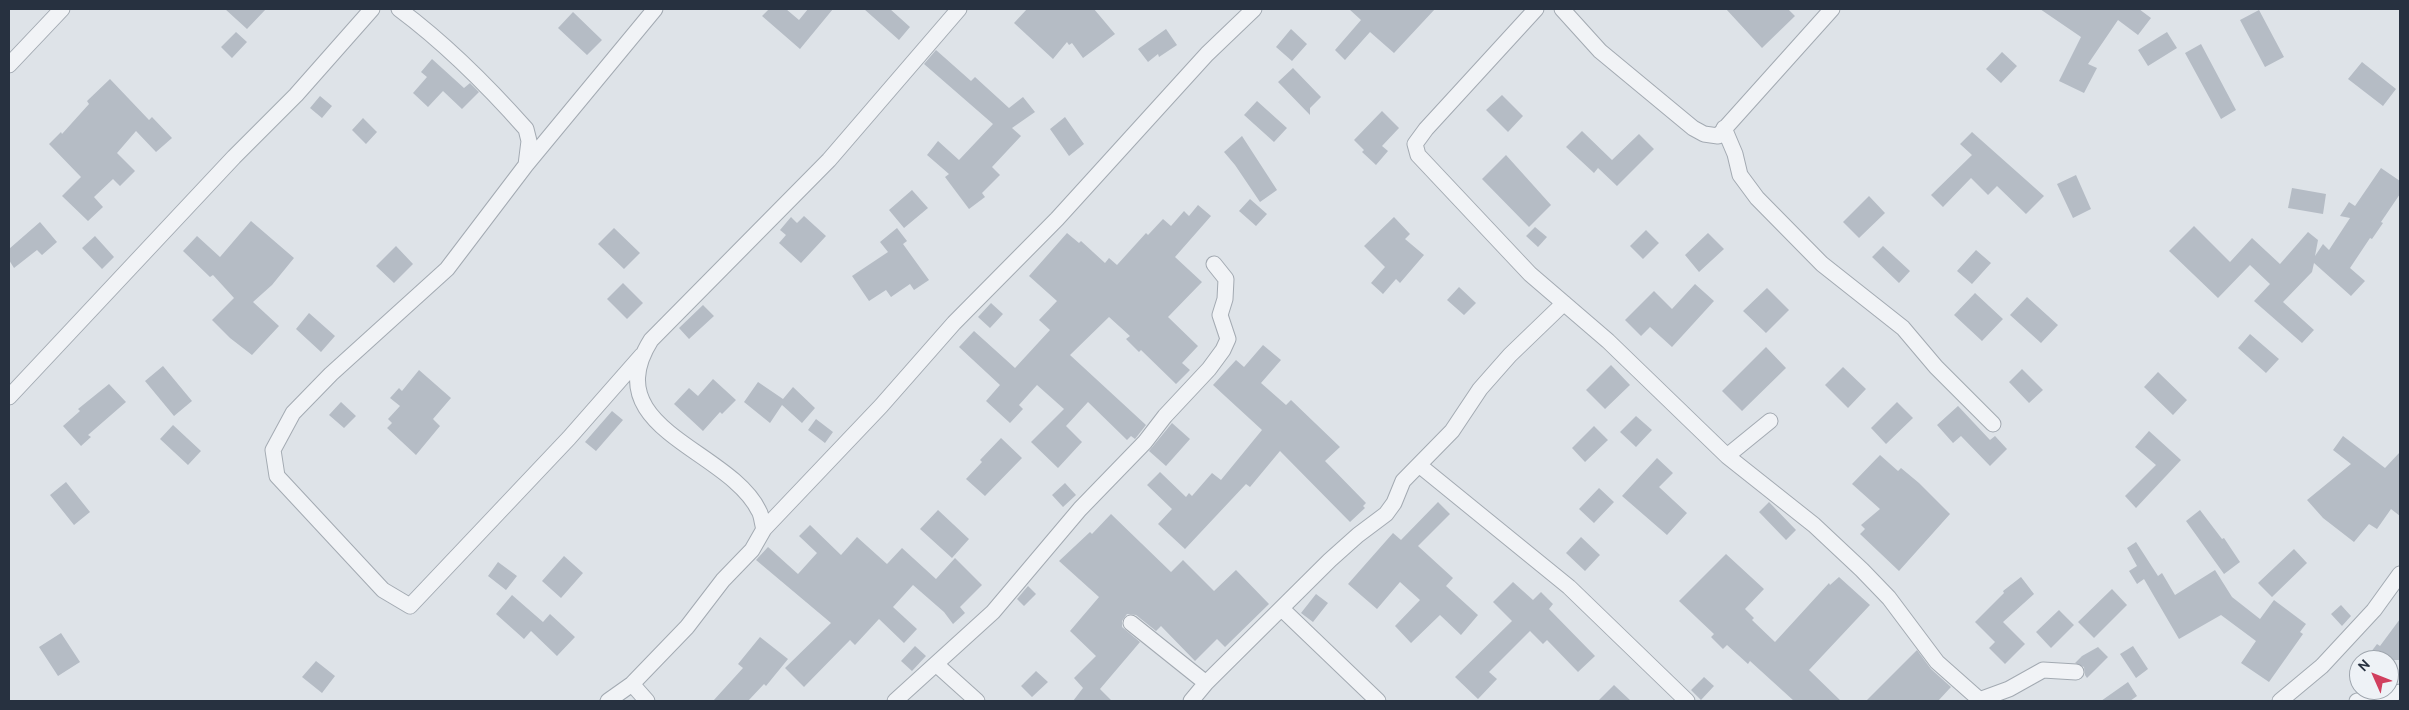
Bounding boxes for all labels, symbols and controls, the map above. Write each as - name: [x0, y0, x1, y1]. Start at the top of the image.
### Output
- north arrow: [2349, 650, 2399, 700]
- text: N: [2354, 655, 2374, 675]

